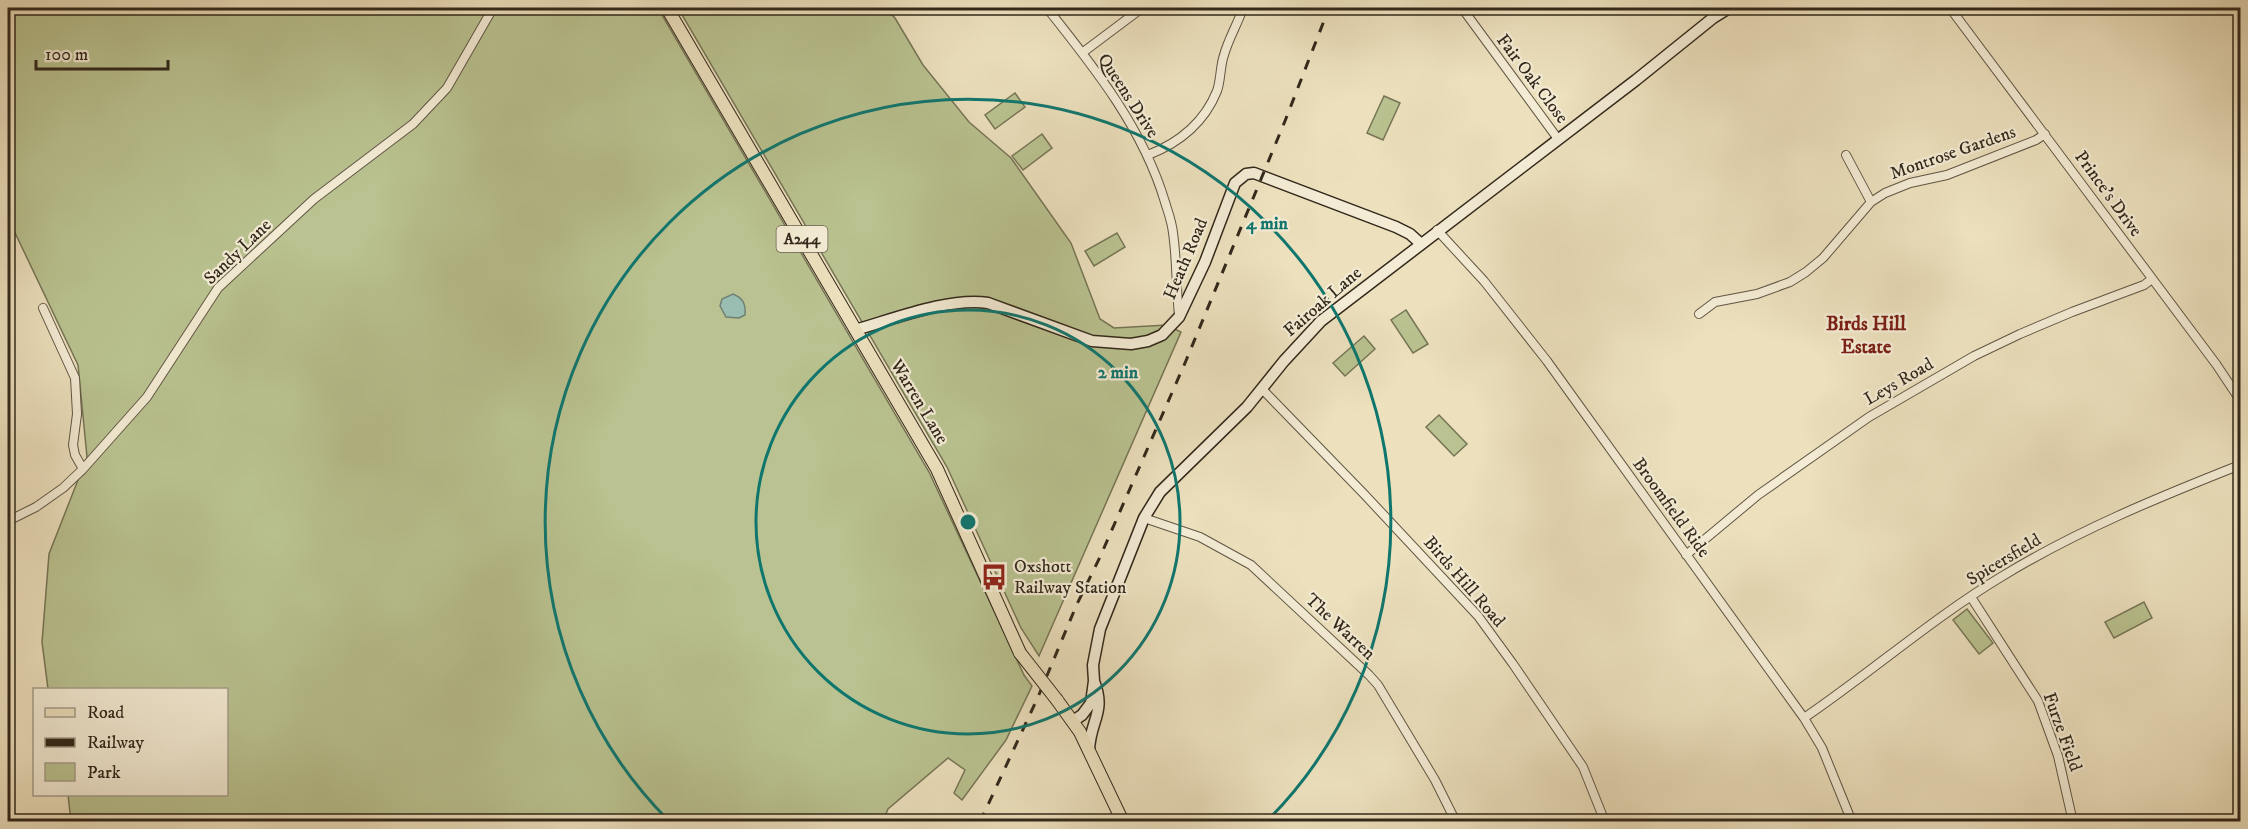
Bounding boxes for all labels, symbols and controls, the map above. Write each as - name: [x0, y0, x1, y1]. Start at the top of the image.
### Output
- street label: Fair Oak Close: [1491, 30, 1573, 128]
- scale bar: [36, 33, 168, 71]
- text: 100 m: [45, 44, 88, 66]
- street label: Queens Drive: [1093, 50, 1163, 142]
- street label: Montrose Gardens: [1887, 121, 2019, 185]
- street label: Prince's Drive: [2070, 147, 2146, 241]
- text: 4 min: [1245, 213, 1288, 235]
- street label: Sandy Lane: [200, 215, 276, 289]
- street label: Heath Road: [1159, 215, 1213, 303]
- road number: A244: [776, 226, 828, 252]
- street label: Fairoak Lane: [1280, 262, 1366, 342]
- district label: Birds Hill Estate: [1826, 312, 1907, 360]
- street label: Leys Road: [1861, 353, 1937, 411]
- street label: Warren Lane: [885, 355, 953, 448]
- text: 2 min: [1098, 362, 1139, 384]
- street label: Broomfield Ride: [1627, 454, 1715, 562]
- centre of rings: [958, 512, 978, 532]
- street label: Spicersfield: [1963, 529, 2045, 591]
- street label: Birds Hill Road: [1419, 532, 1509, 632]
- place label: Oxshott Railway Station: [1014, 556, 1127, 599]
- bus stop icon: Oxshott Railway Station: [979, 562, 1009, 592]
- street label: The Warren: [1300, 589, 1380, 665]
- legend: [33, 688, 228, 796]
- street label: Furze Field: [2038, 689, 2086, 775]
- text: Road: [87, 702, 124, 724]
- text: Railway: [87, 732, 145, 754]
- text: Park: [87, 762, 121, 784]

